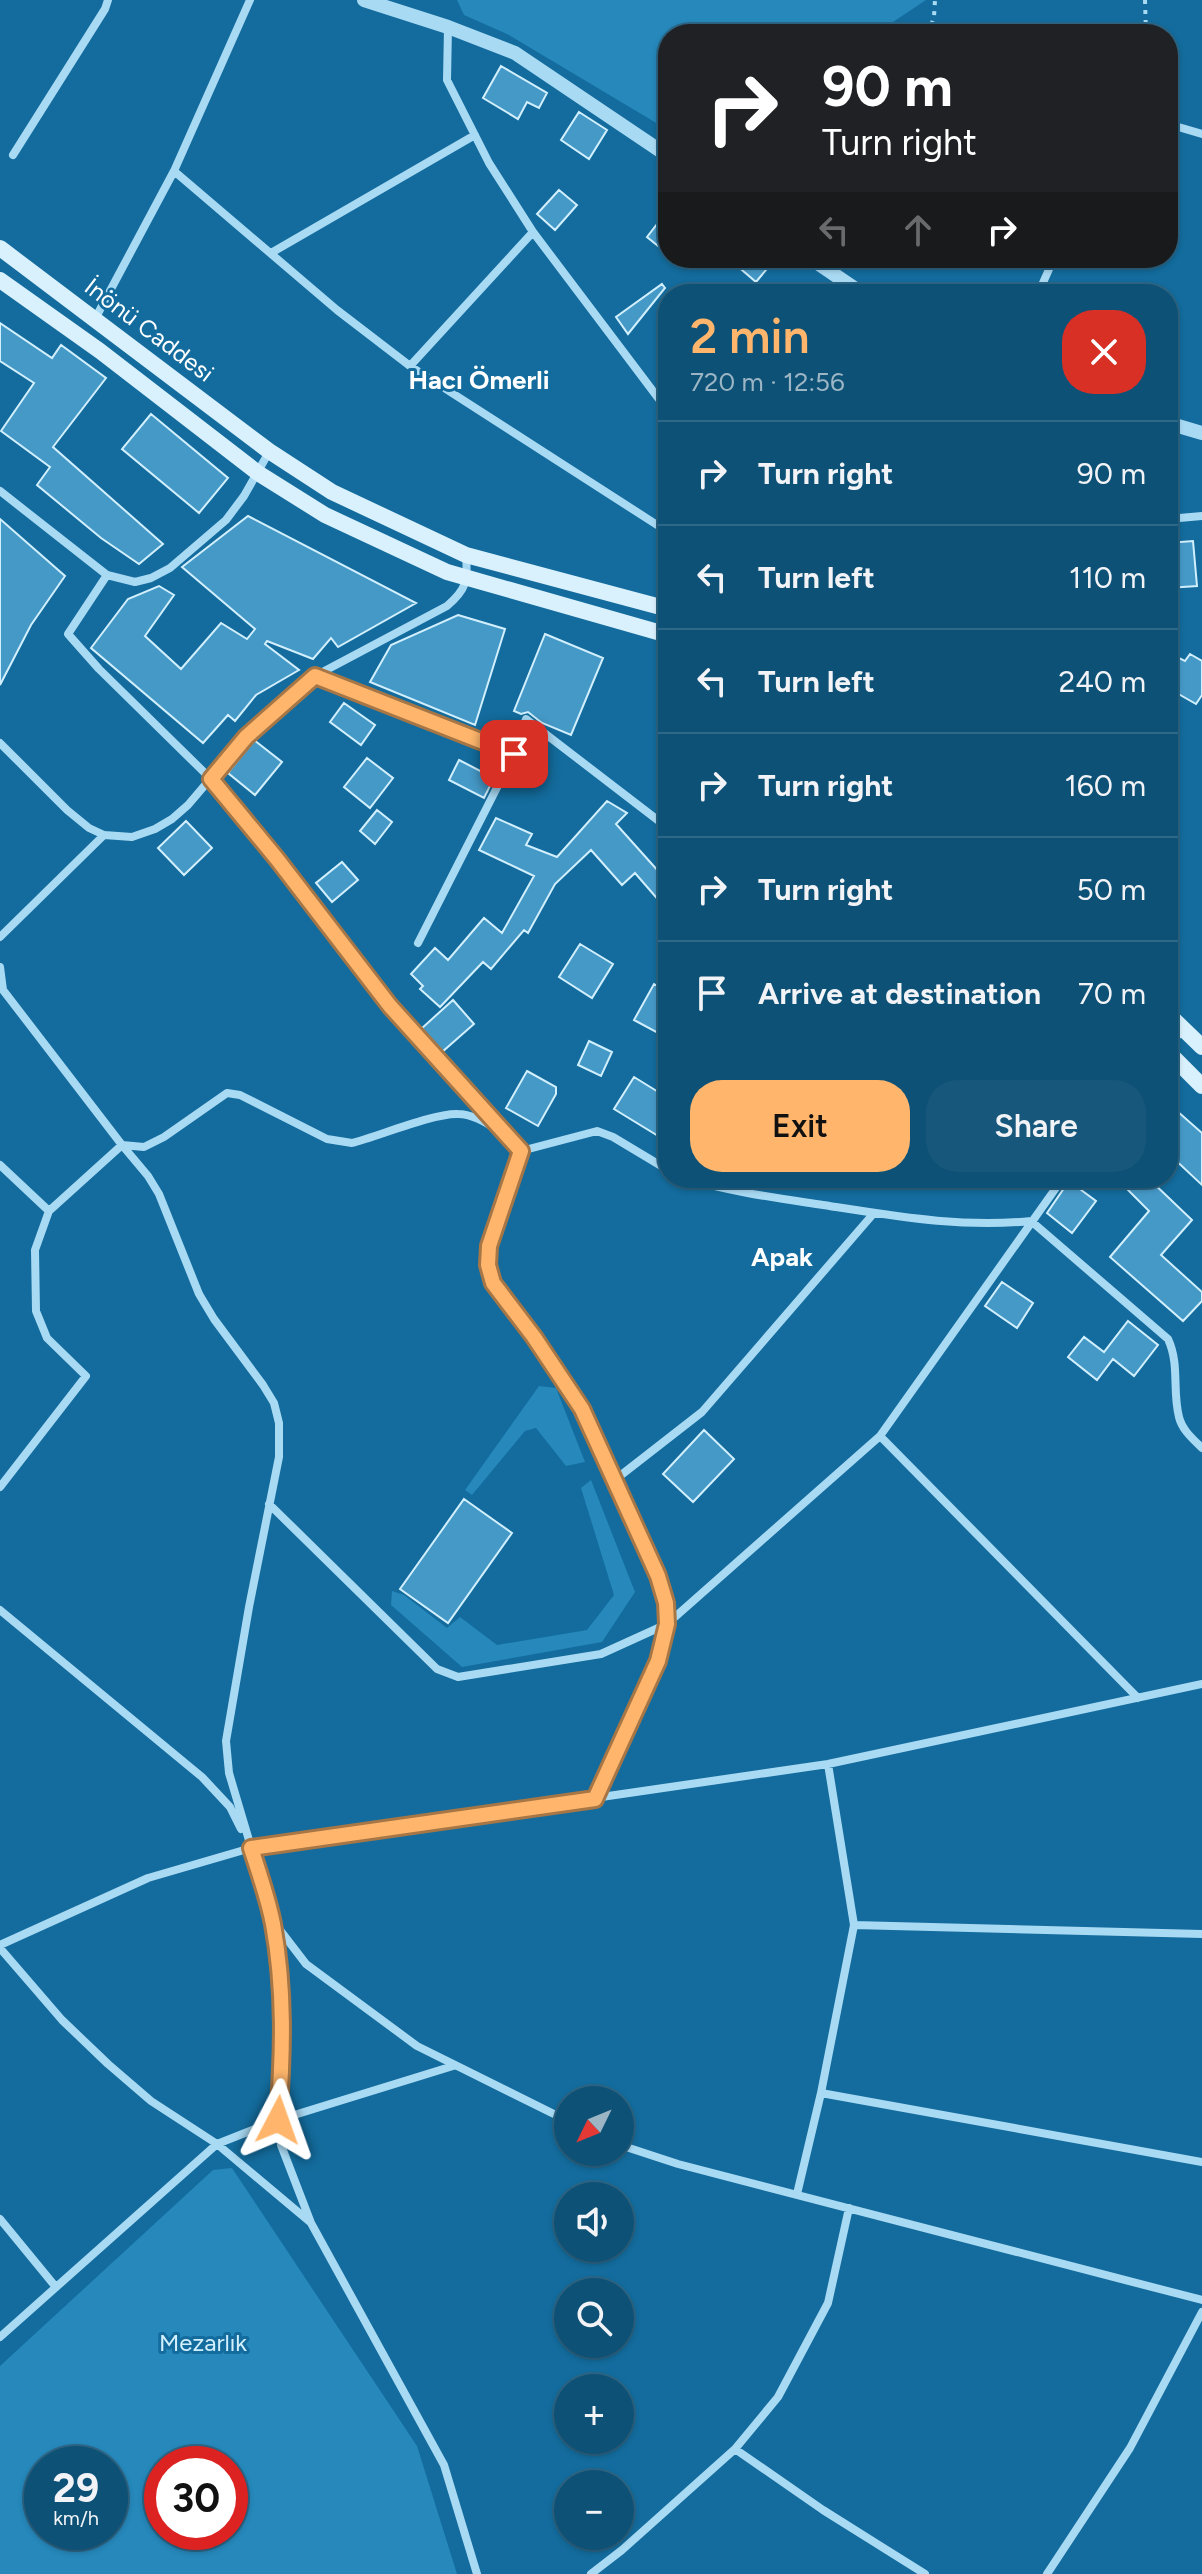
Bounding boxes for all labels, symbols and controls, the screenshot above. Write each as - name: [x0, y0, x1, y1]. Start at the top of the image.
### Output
- text: 90 m: [822, 53, 953, 120]
- icon: right: [690, 56, 794, 160]
- text: Turn right: [822, 121, 977, 164]
- icon: left: [812, 208, 856, 252]
- icon: ahead: [896, 208, 940, 252]
- icon: right: [980, 208, 1024, 252]
- street label: İnönü Caddesi: [79, 272, 220, 388]
- text: 2 min: [690, 307, 810, 365]
- button: close: [1062, 310, 1146, 394]
- district label: Hacı Ömerli: [408, 364, 550, 396]
- text: 720 m · 12:56: [690, 366, 845, 398]
- icon: right: [690, 451, 734, 495]
- text: Turn right: [758, 455, 893, 492]
- text: 90 m: [1077, 455, 1146, 492]
- icon: left: [690, 555, 734, 599]
- text: Turn left: [758, 559, 875, 596]
- text: 110 m: [1069, 559, 1146, 596]
- icon: left: [690, 659, 734, 703]
- text: Turn left: [758, 663, 875, 700]
- text: 240 m: [1058, 663, 1146, 700]
- pin: [480, 720, 548, 788]
- icon: arrive: [492, 732, 536, 776]
- icon: right: [690, 763, 734, 807]
- text: Turn right: [758, 767, 893, 804]
- text: 160 m: [1064, 767, 1146, 804]
- icon: right: [690, 867, 734, 911]
- text: Turn right: [758, 871, 893, 908]
- text: 50 m: [1077, 871, 1146, 908]
- icon: arrive: [690, 971, 734, 1015]
- text: Arrive at destination: [758, 975, 1041, 1012]
- text: 70 m: [1078, 975, 1146, 1012]
- button: Exit: [690, 1080, 910, 1172]
- button: Share: [926, 1080, 1146, 1172]
- district label: Apak: [751, 1241, 813, 1273]
- position arrow: [236, 2078, 320, 2162]
- north arrow: [554, 2086, 634, 2166]
- map controls: [554, 2086, 634, 2550]
- button: sound: [554, 2182, 634, 2262]
- button: search: [554, 2278, 634, 2358]
- park label: Mezarlık: [159, 2328, 247, 2357]
- button: +: [554, 2374, 634, 2454]
- speed limit sign: 30: [144, 2446, 248, 2550]
- text: 29: [53, 2464, 99, 2512]
- button: −: [554, 2470, 634, 2550]
- text: km/h: [53, 2506, 99, 2530]

